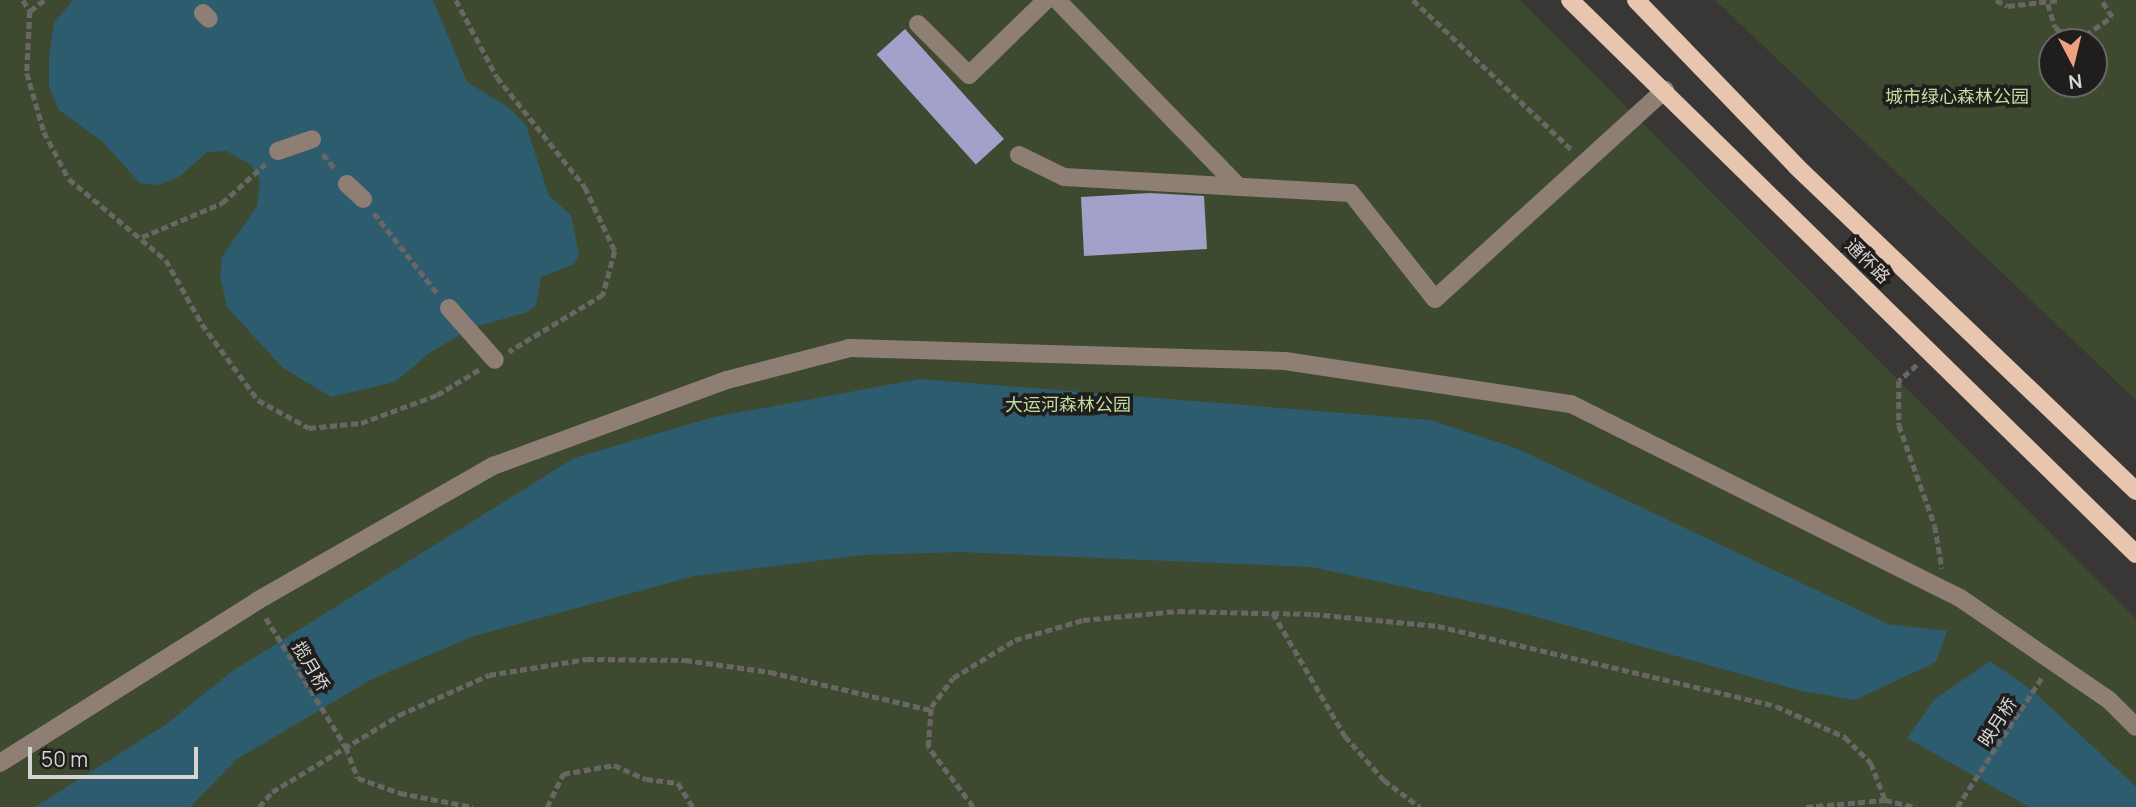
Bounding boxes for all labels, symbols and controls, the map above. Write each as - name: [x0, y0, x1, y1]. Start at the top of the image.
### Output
- north arrow: [2038, 28, 2108, 98]
- text: N: [2067, 68, 2084, 96]
- park label: 城市绿心森林公园: [1885, 85, 2029, 107]
- street label: 通怀路: [1841, 234, 1895, 288]
- park label: 大运河森林公园: [1005, 393, 1131, 415]
- street label: 揽月桥: [288, 637, 334, 695]
- street label: 映月桥: [1973, 693, 2021, 751]
- scale bar: [32, 734, 201, 778]
- text: 50 m: [41, 745, 88, 773]

